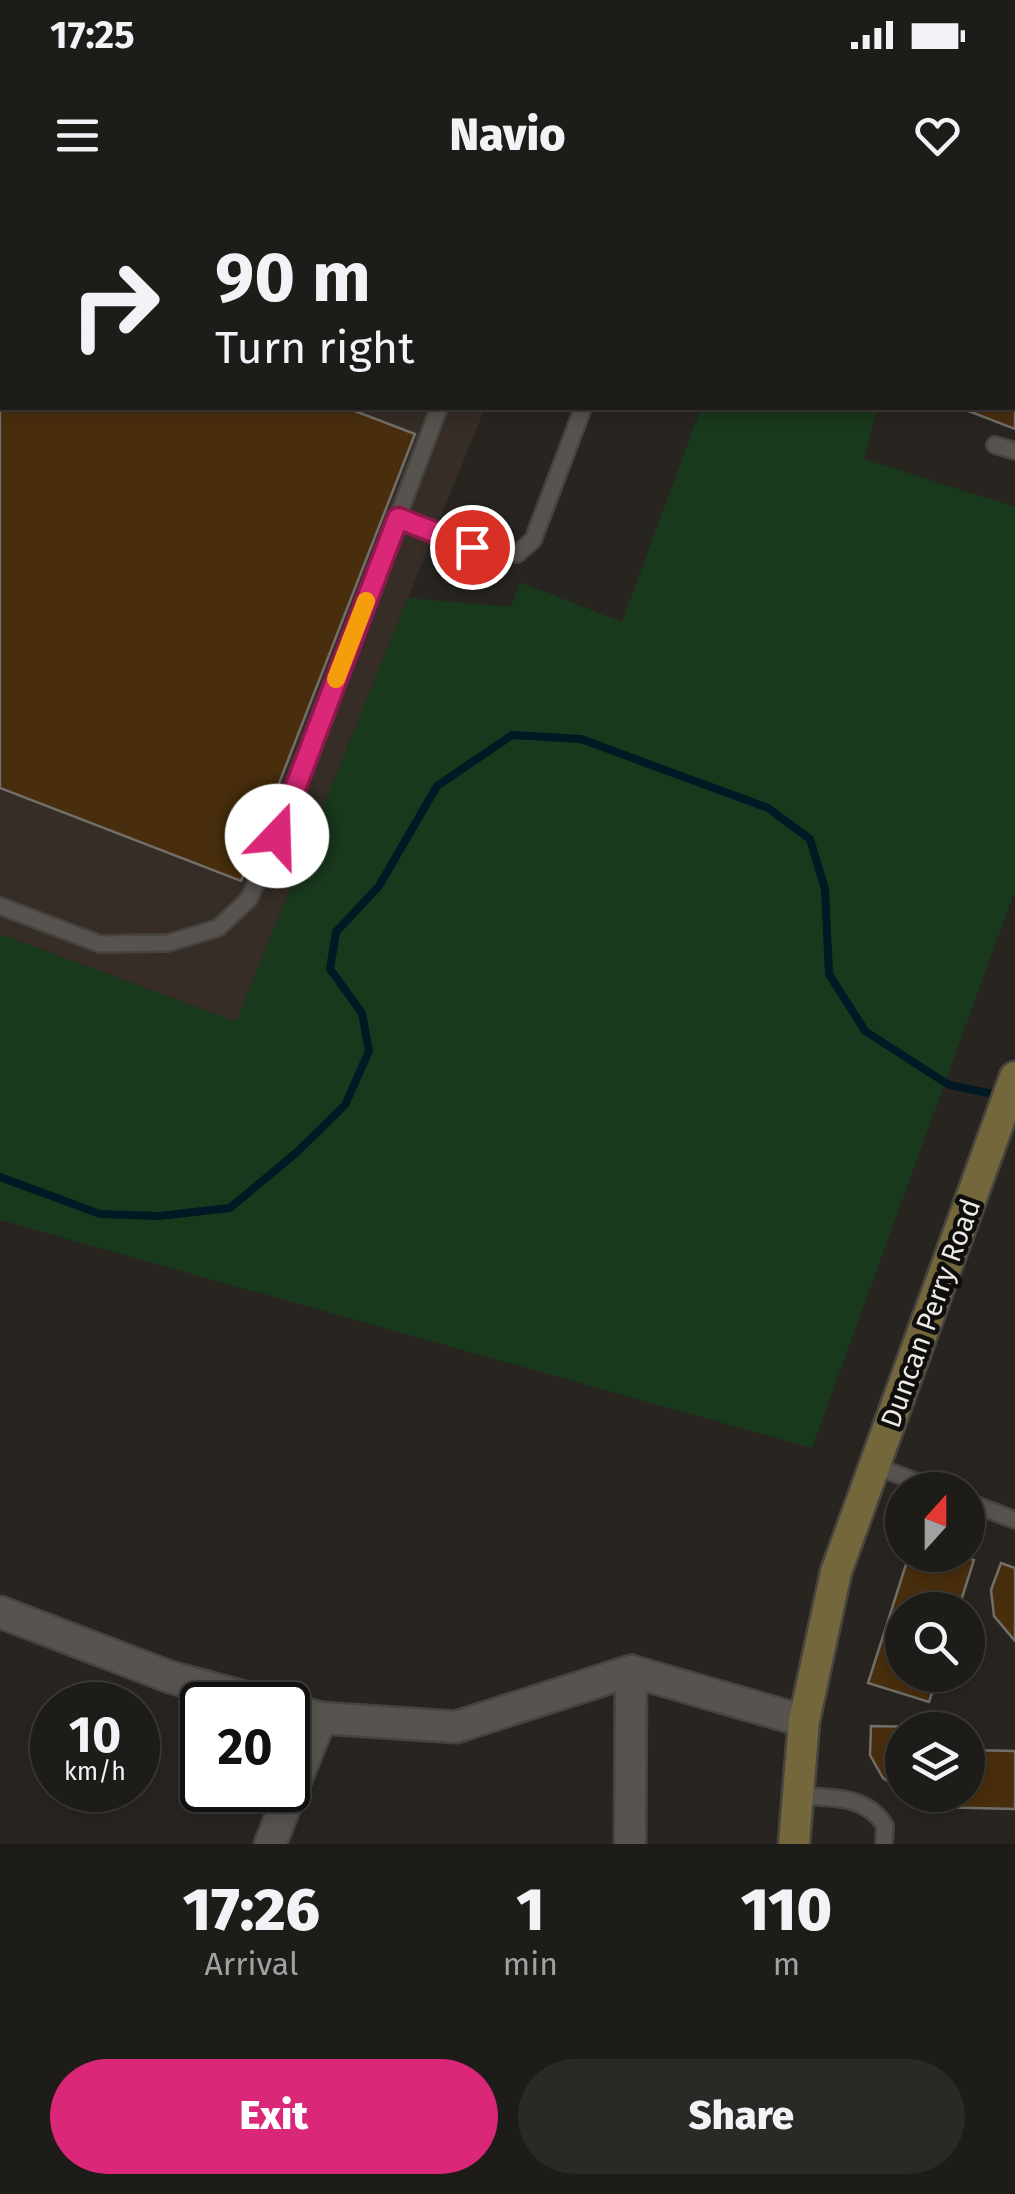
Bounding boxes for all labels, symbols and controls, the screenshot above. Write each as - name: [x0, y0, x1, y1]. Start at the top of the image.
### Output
- text: 17:25: [50, 12, 135, 58]
- icon: menu: [50, 108, 105, 163]
- text: Navio: [449, 108, 566, 162]
- icon: heart: [910, 108, 965, 163]
- text: 90 m: [215, 236, 371, 320]
- icon: right: [50, 240, 180, 370]
- text: Turn right: [215, 321, 414, 375]
- pin: [430, 505, 515, 590]
- icon: arrive: [445, 520, 500, 575]
- position arrow: [225, 784, 329, 888]
- street label: Duncan Perry Road: [874, 1194, 987, 1432]
- north arrow: [885, 1472, 985, 1572]
- map controls: [885, 1472, 985, 1812]
- button: search: [885, 1592, 985, 1692]
- speed limit sign: 20: [180, 1682, 310, 1812]
- text: 10: [69, 1705, 121, 1765]
- button: layers: [885, 1712, 985, 1812]
- text: km/h: [64, 1757, 126, 1787]
- text: 17:26: [183, 1874, 320, 1946]
- text: 1: [516, 1874, 545, 1946]
- text: 110: [741, 1874, 832, 1946]
- text: Arrival: [205, 1945, 298, 1983]
- text: min: [503, 1945, 558, 1983]
- text: m: [773, 1945, 800, 1983]
- button: Exit: [50, 2059, 498, 2174]
- button: Share: [518, 2059, 965, 2174]

